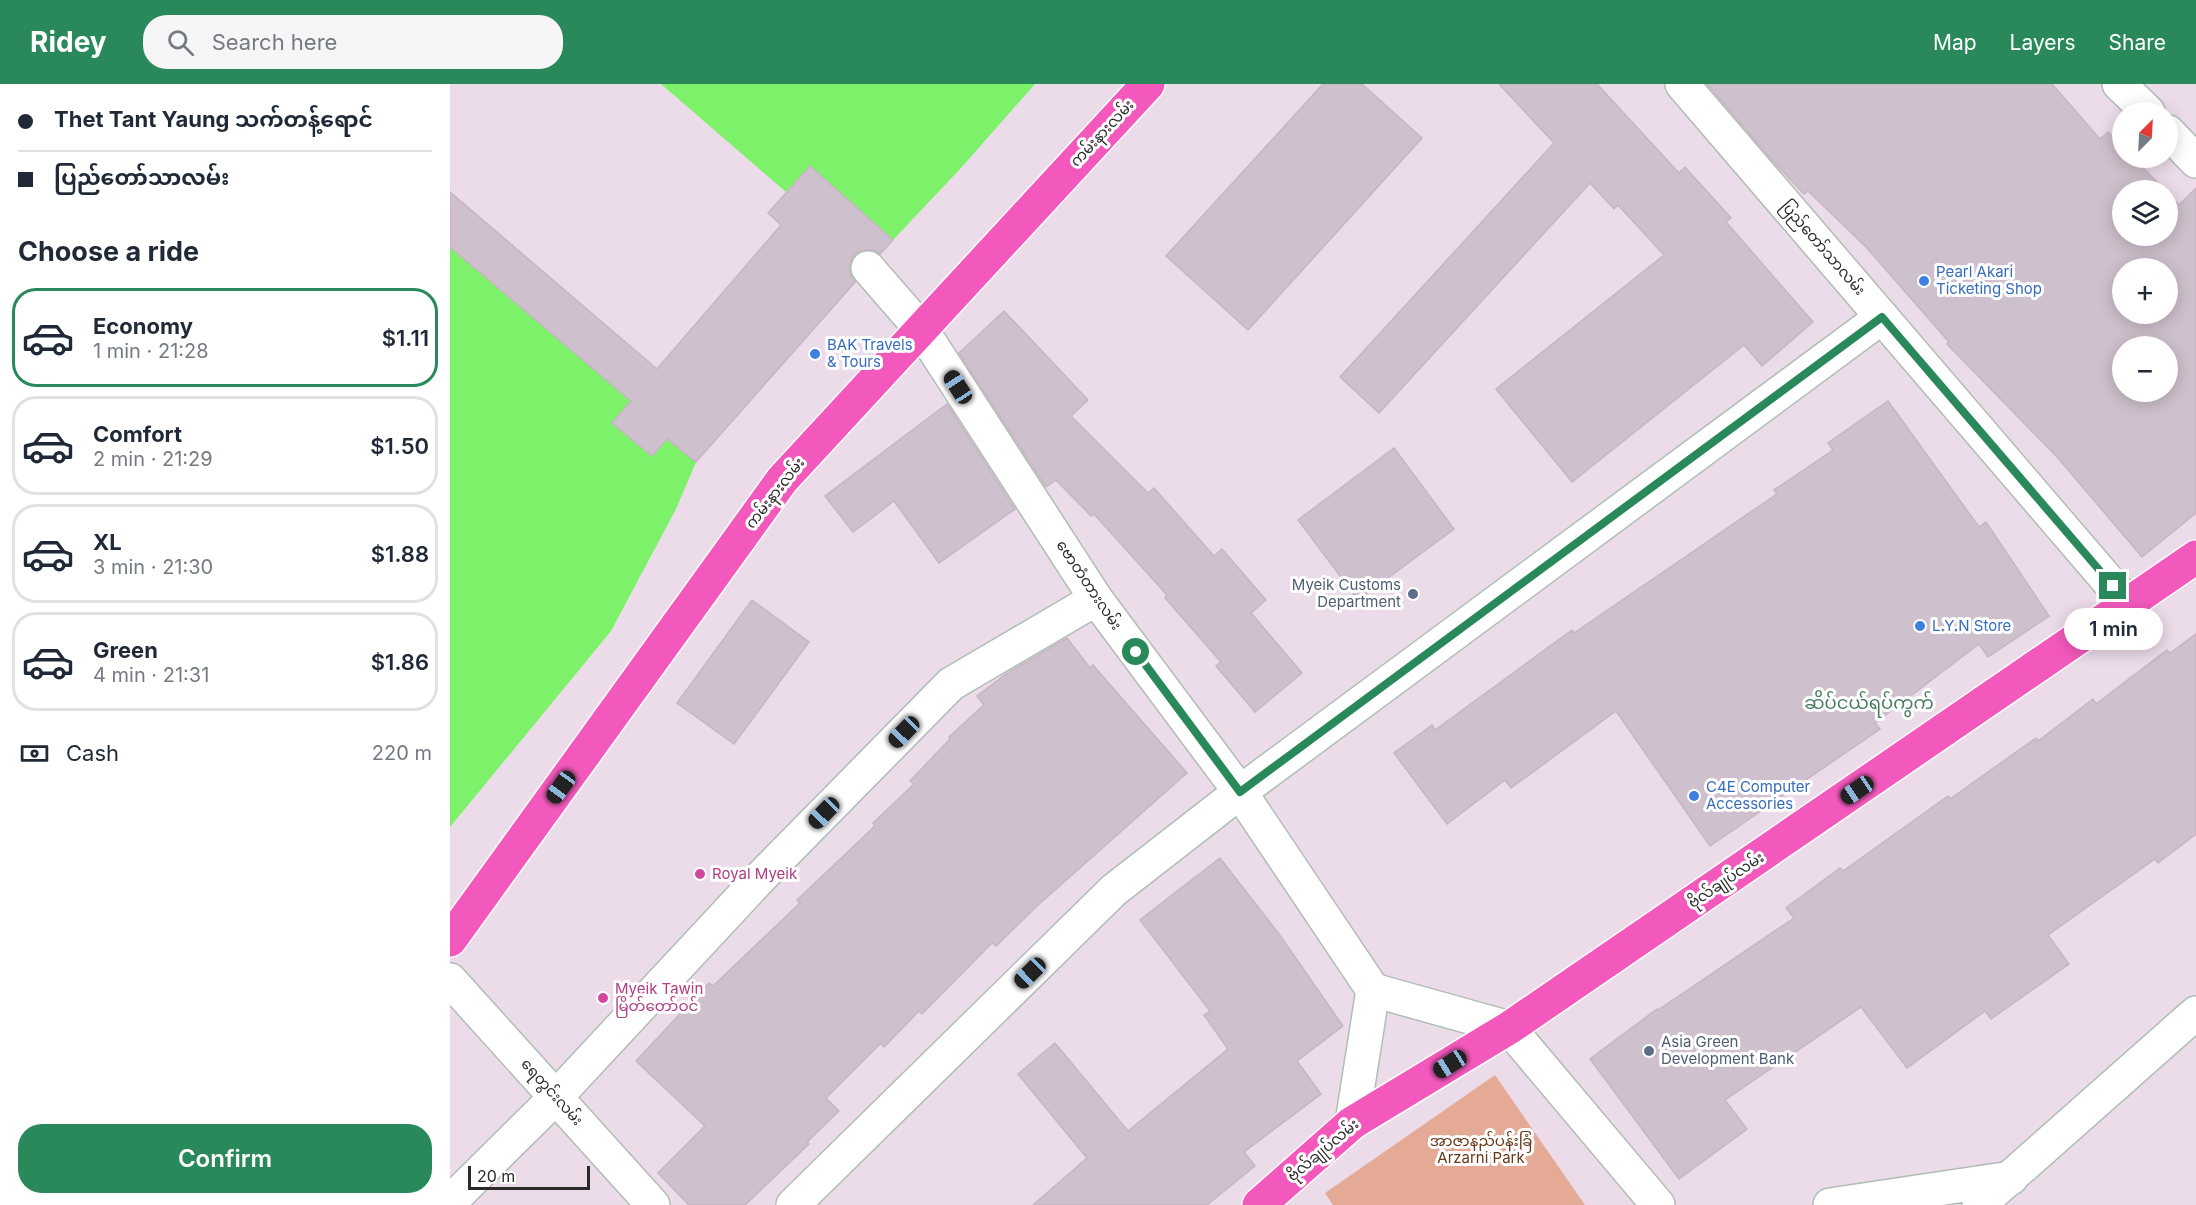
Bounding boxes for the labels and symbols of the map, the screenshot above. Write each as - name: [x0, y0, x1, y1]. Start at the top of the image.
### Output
- street label: ကမ်းနားလမ်း: [1066, 95, 1140, 172]
- north arrow: [2112, 102, 2178, 168]
- street label: ပြည်တော်သာလမ်း: [1775, 196, 1870, 301]
- place label: Pearl Akari Ticketing Shop: [1936, 262, 2042, 298]
- marker: Pearl Akari Ticketing Shop: [1917, 274, 1931, 288]
- place label: BAK Travels & Tours: [827, 335, 913, 371]
- marker: BAK Travels & Tours: [808, 347, 822, 361]
- car: [941, 367, 975, 407]
- street label: ကမ်းနားလမ်း: [741, 453, 811, 534]
- street label: ဗောတံတားလမ်း: [1052, 536, 1126, 633]
- route end: [2099, 572, 2126, 599]
- place label: Myeik Customs Department: [1292, 575, 1401, 611]
- marker: Myeik Customs Department: [1406, 587, 1420, 601]
- callout: 1 min: [2064, 607, 2162, 649]
- place label: L.Y.N Store: [1932, 616, 2011, 635]
- marker: L.Y.N Store: [1913, 619, 1927, 633]
- route start: [1122, 638, 1149, 665]
- district label: ဆိပ်ငယ်ရပ်ကွက်: [1804, 689, 1934, 718]
- car: [885, 713, 923, 751]
- car: [543, 767, 579, 807]
- car: [1837, 772, 1877, 808]
- place label: C4E Computer Accessories: [1706, 777, 1811, 813]
- marker: C4E Computer Accessories: [1687, 789, 1701, 803]
- car: [805, 794, 843, 832]
- street label: ဗိုလ်ချုပ်လမ်း: [1684, 847, 1769, 914]
- place label: Royal Myeik: [712, 864, 798, 883]
- marker: Royal Myeik: [693, 867, 707, 881]
- car: [1011, 954, 1049, 992]
- place label: Myeik Tawin မြိတ်တော်ဝင်: [615, 979, 703, 1018]
- marker: Myeik Tawin မြိတ်တော်ဝင်: [596, 991, 610, 1005]
- place label: Asia Green Development Bank: [1661, 1032, 1795, 1068]
- marker: Asia Green Development Bank: [1642, 1044, 1656, 1058]
- car: [1430, 1047, 1470, 1081]
- street label: ရေတွင်းလမ်း: [515, 1054, 587, 1131]
- street label: ဗိုလ်ချုပ်လမ်း: [1283, 1114, 1364, 1187]
- park label: အာဇာနည်ပန်းခြံ Arzarni Park: [1430, 1131, 1532, 1167]
- scale bar: [468, 1163, 590, 1190]

